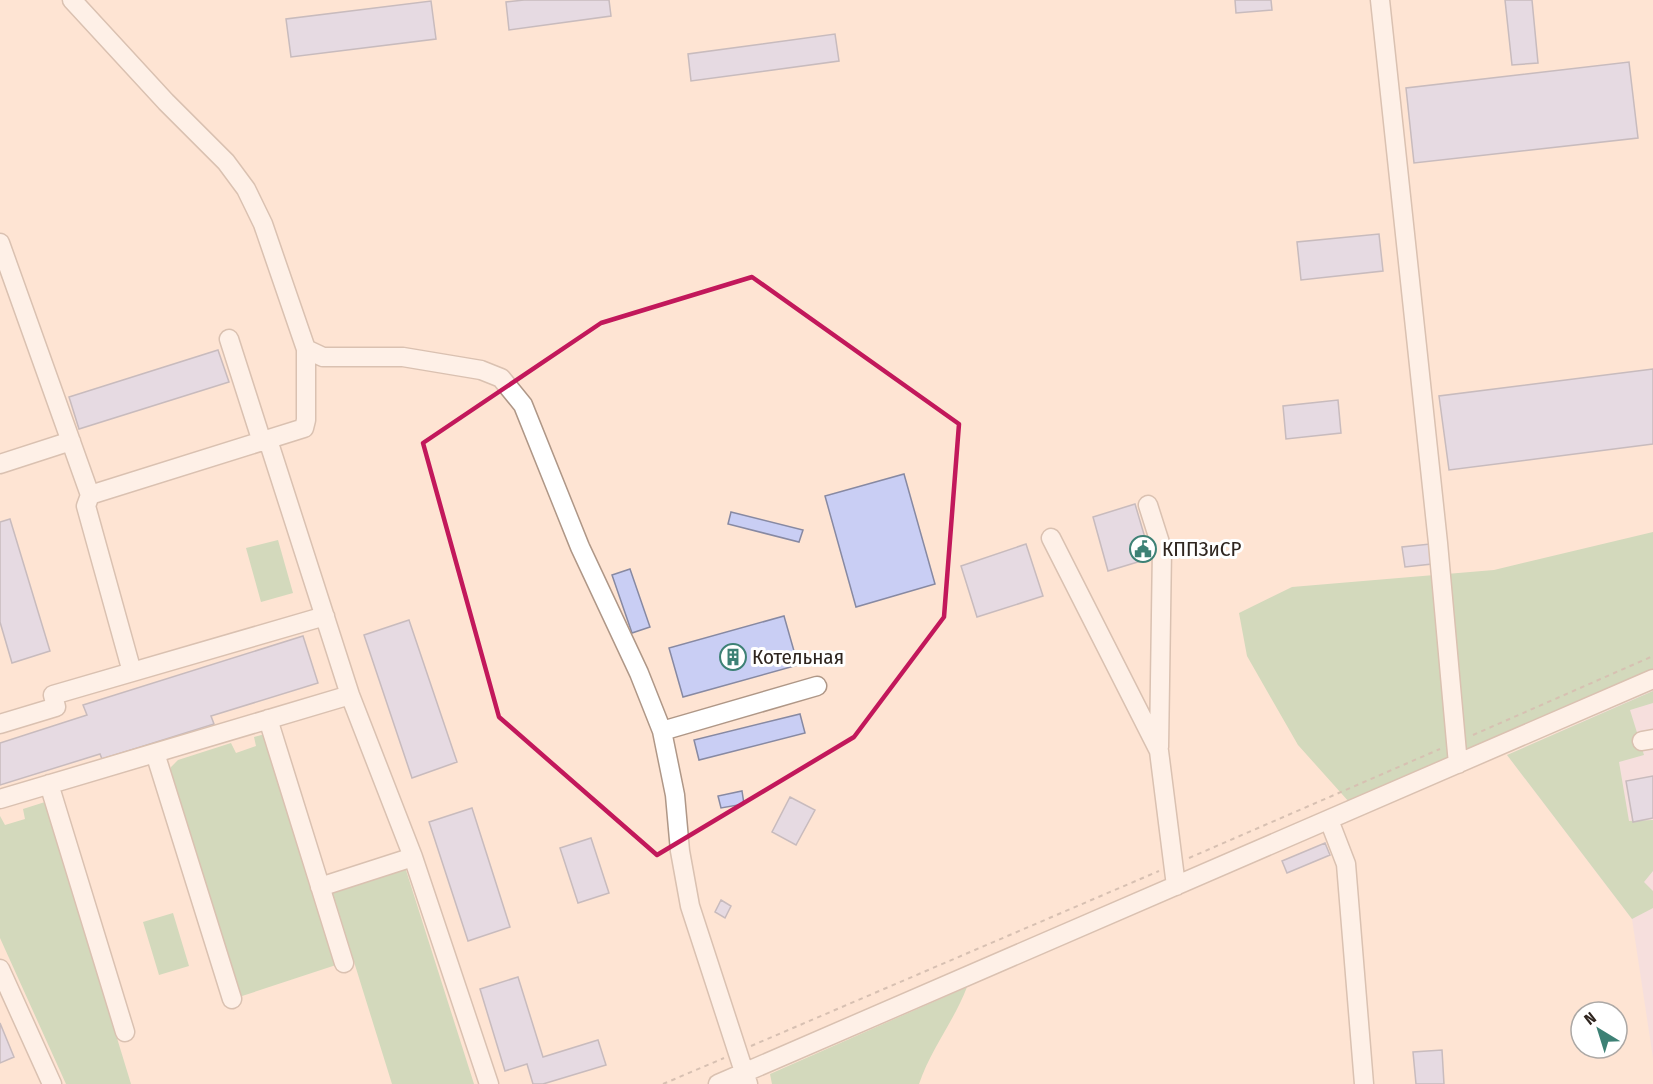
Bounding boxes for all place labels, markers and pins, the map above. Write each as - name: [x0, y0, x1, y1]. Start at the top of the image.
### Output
- public building icon: КППЗиСР: [1128, 534, 1158, 564]
- place label: КППЗиСР: [1162, 536, 1241, 562]
- building icon: Котельная: [718, 642, 748, 672]
- place label: Котельная: [752, 644, 844, 670]

